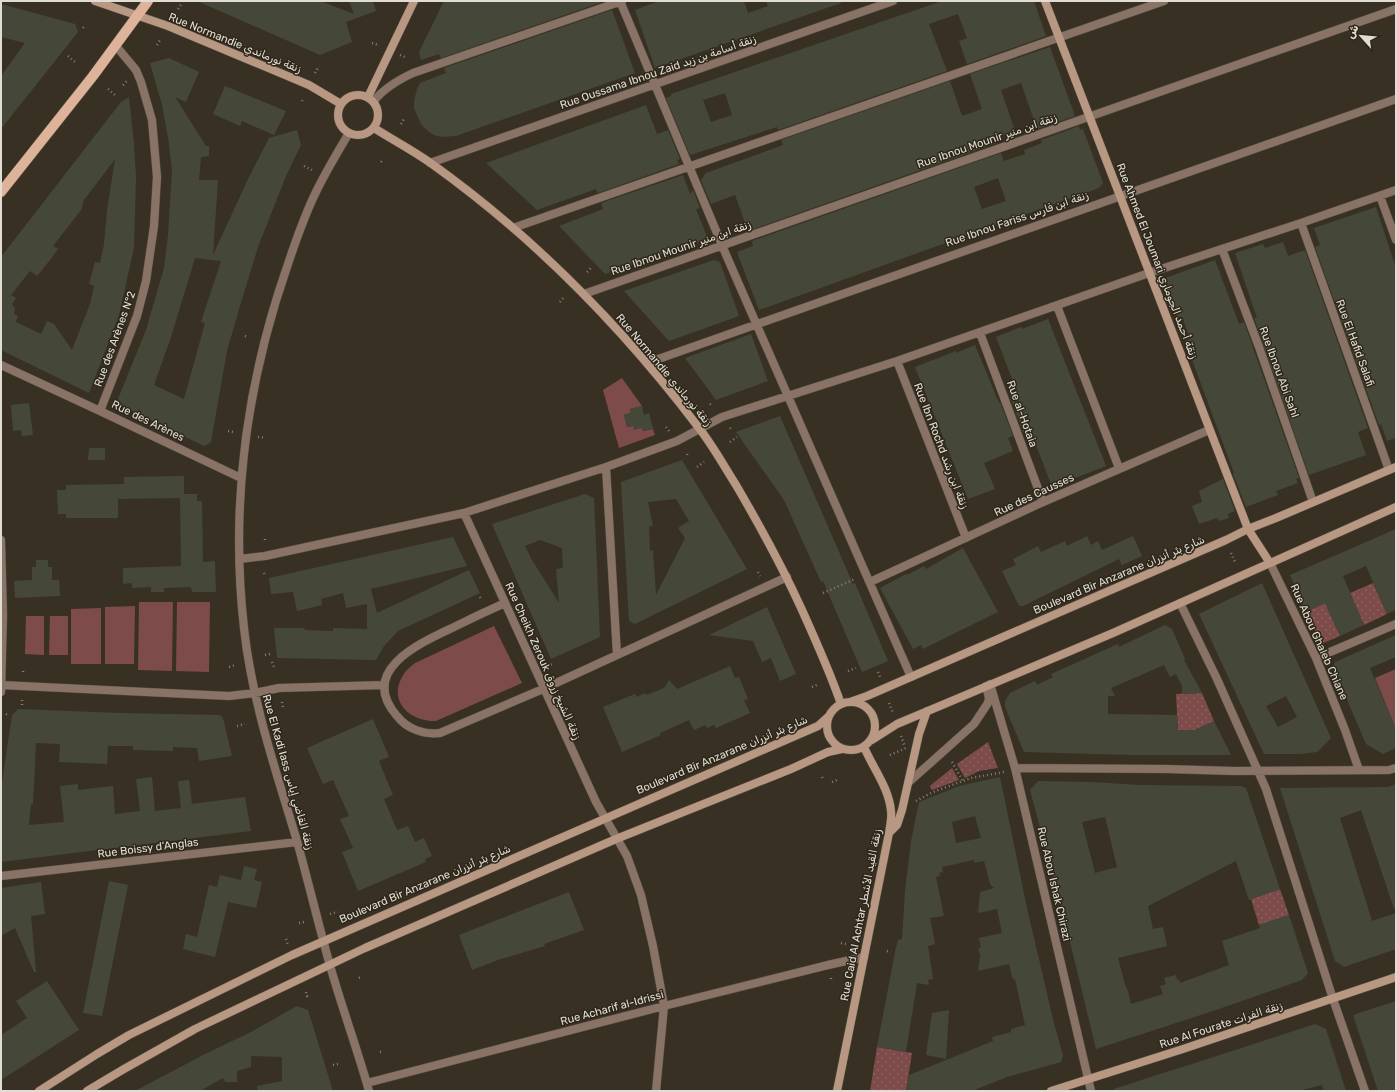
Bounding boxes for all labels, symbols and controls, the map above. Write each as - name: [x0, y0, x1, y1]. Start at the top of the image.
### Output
- street label: Rue Normandie زنقة نورماندي: [166, 10, 304, 77]
- north arrow: [1341, 16, 1381, 56]
- text: ش: [1344, 22, 1362, 41]
- street label: Rue Oussama Ibnou Zaid زنقة أسامة بن زيد: [558, 32, 758, 112]
- street label: Rue Ibnou Mounir زنقة ابن منير: [915, 111, 1059, 171]
- street label: Rue Ahmed El Joumari زنقة أحمد الجوماري: [1113, 161, 1201, 361]
- street label: Rue Ibnou Fariss زنقة ابن فارس: [944, 188, 1091, 250]
- street label: Rue Ibnou Mounir زنقة ابن منير: [609, 218, 753, 278]
- street label: Rue des Arènes N°2: [92, 290, 138, 388]
- street label: Rue El Hafid Salafi: [1333, 298, 1377, 388]
- street label: Rue Normandie زنقة نورماندي: [613, 311, 715, 430]
- street label: Rue Ibnou Abi Sahl: [1257, 325, 1301, 419]
- street label: Rue al-Hotaia: [1004, 379, 1040, 449]
- street label: Rue Ibn Rochd زنقة ابن رشد: [911, 381, 971, 511]
- street label: Rue des Arènes: [109, 398, 187, 444]
- street label: Rue des Causses: [992, 471, 1076, 519]
- street label: Boulevard Bir Anzarane شارع بئر أنزران: [1031, 533, 1207, 619]
- street label: Rue Cheikh Zerouk زنقة الشيخ زروق: [501, 580, 584, 743]
- street label: Rue Abou Ghaleb Chiane: [1287, 582, 1351, 702]
- street label: Rue El Kadi Iass زنقة القاضي إياس: [258, 693, 317, 852]
- street label: Boulevard Bir Anzarane شارع بئر أنزران: [634, 713, 810, 799]
- street label: Rue Abou Ishak Chirazi: [1035, 826, 1073, 942]
- street label: Rue Caid Al Achtar زنقة القيد الأشطر: [838, 827, 884, 1002]
- street label: Rue Boissy d’Anglas: [97, 835, 200, 861]
- street label: Boulevard Bir Anzarane شارع بئر أنزران: [337, 842, 513, 928]
- street label: Rue Acharif al-Idrissi: [559, 988, 665, 1028]
- street label: Rue Al Fourate زنقة الفرات: [1158, 999, 1285, 1051]

